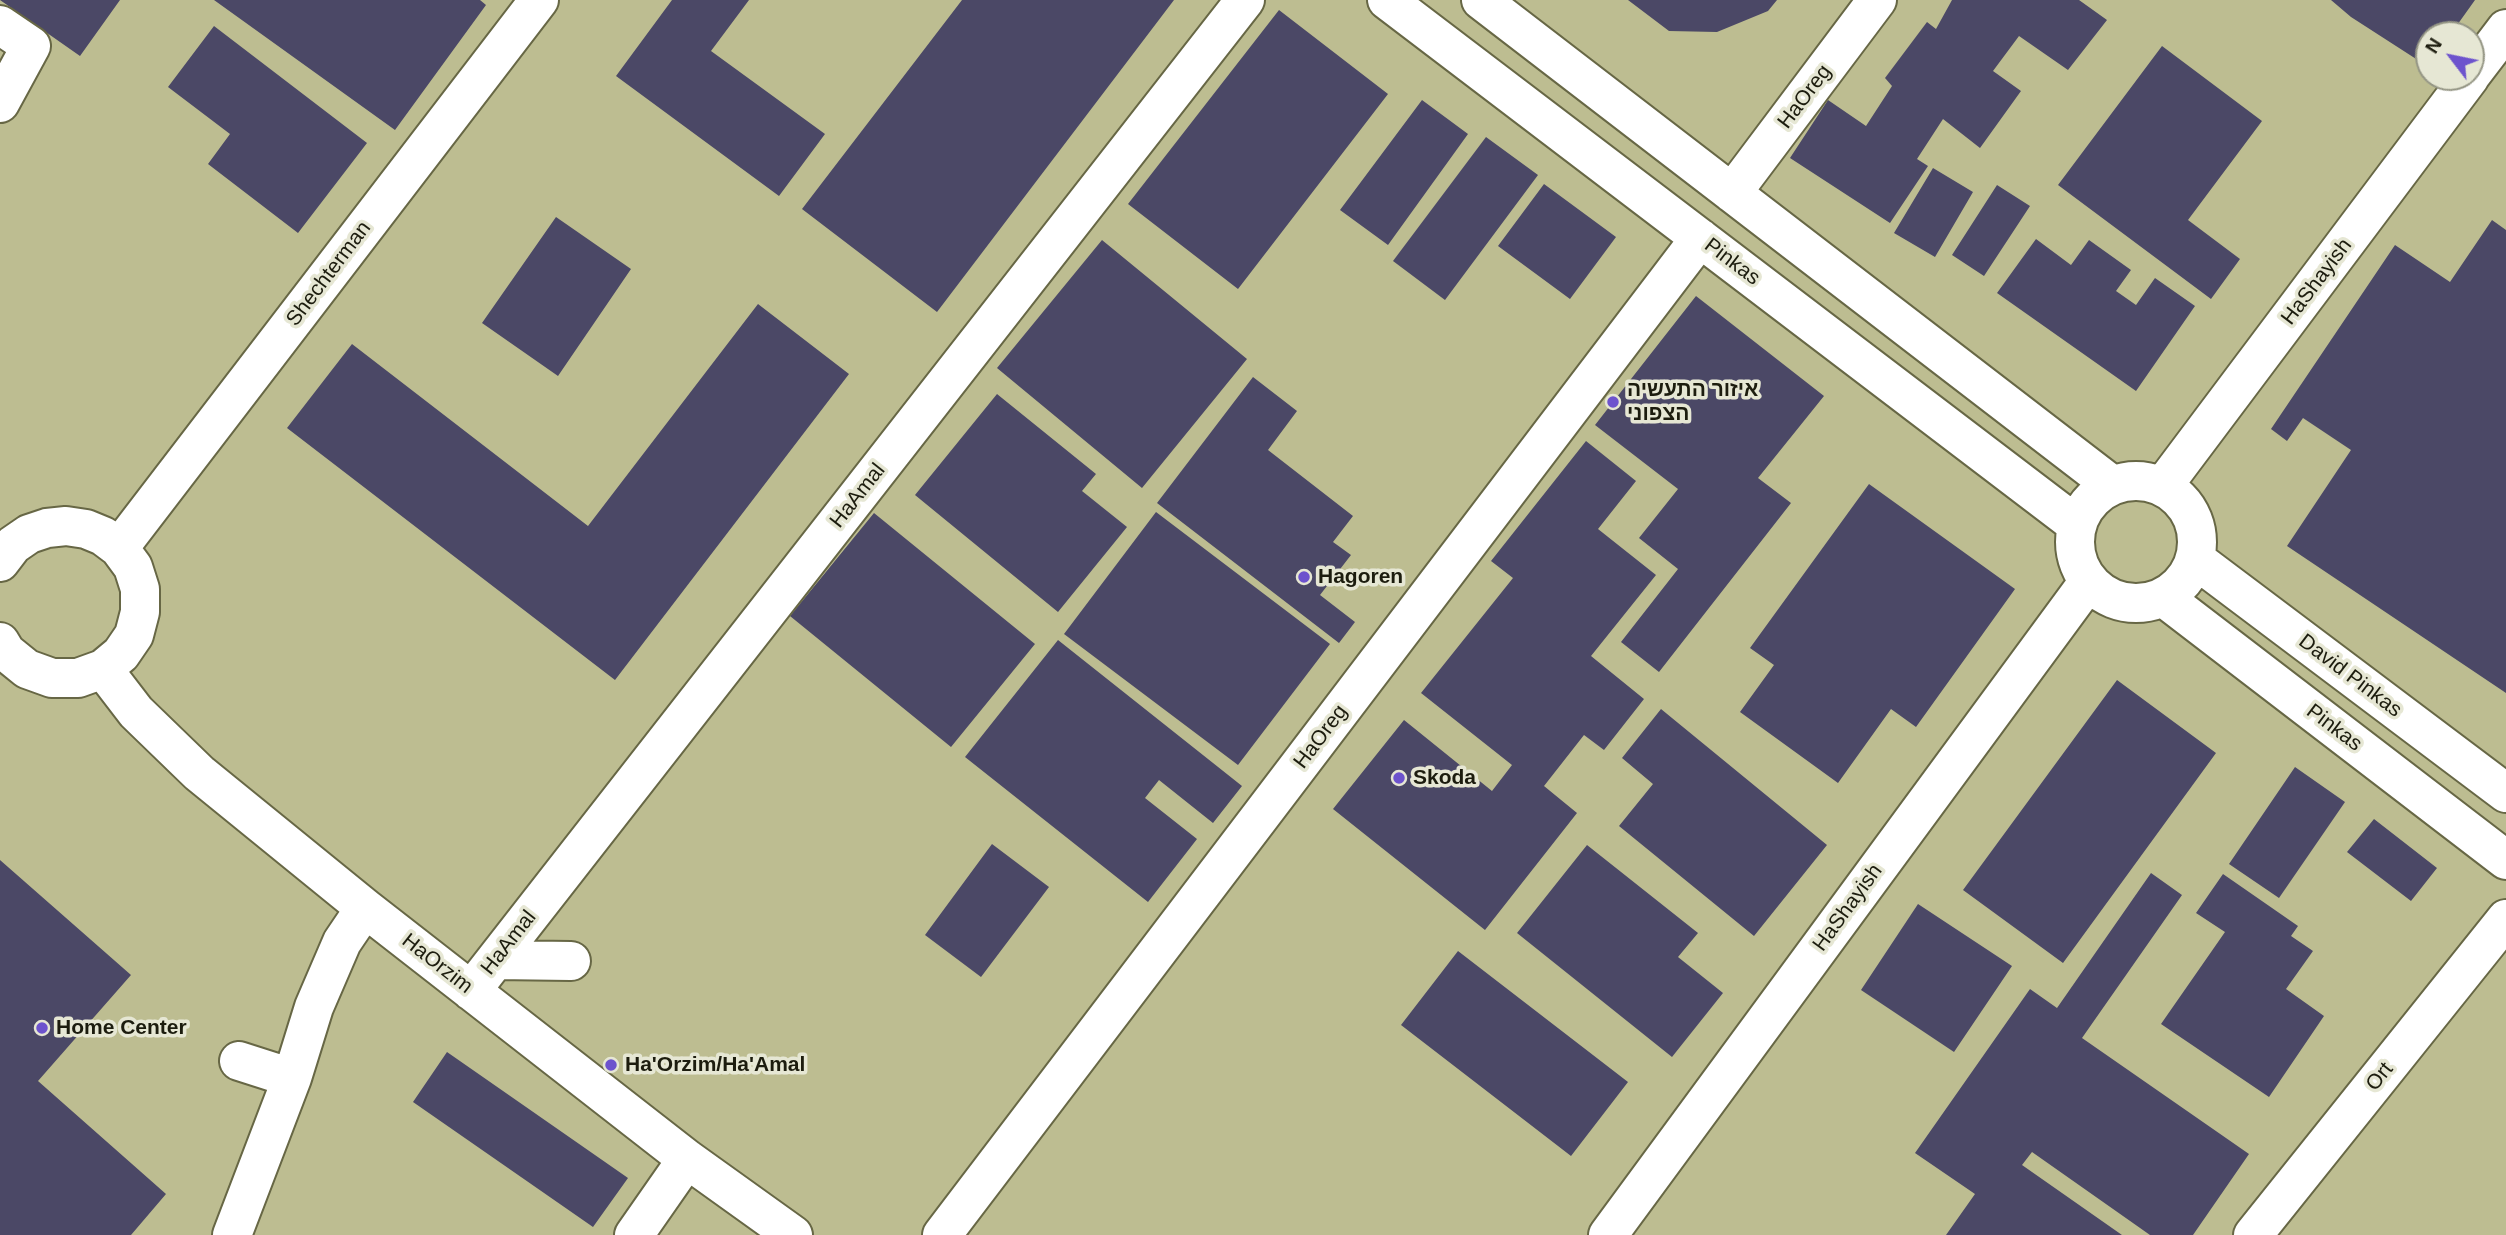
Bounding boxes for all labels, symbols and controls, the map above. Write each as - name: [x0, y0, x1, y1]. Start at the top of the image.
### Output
- north arrow: [2415, 21, 2485, 91]
- text: N: [2421, 34, 2446, 57]
- street label: HaOreg: [1773, 60, 1837, 134]
- street label: Shechterman: [281, 217, 377, 331]
- street label: Pinkas: [1699, 233, 1765, 291]
- street label: HaShayish: [2276, 234, 2358, 330]
- place label: איזור התעשיה הצפוני: [1627, 377, 1758, 427]
- marker: איזור התעשיה הצפוני: [1605, 394, 1621, 410]
- street label: HaAmal: [825, 459, 891, 533]
- place label: Hagoren: [1318, 564, 1403, 590]
- marker: Hagoren: [1296, 569, 1312, 585]
- street label: David Pinkas: [2293, 629, 2407, 723]
- street label: Pinkas: [2301, 699, 2367, 757]
- street label: HaOreg: [1289, 700, 1353, 774]
- place label: Skoda: [1413, 765, 1476, 791]
- marker: Skoda: [1391, 770, 1407, 786]
- street label: HaShayish: [1808, 860, 1888, 956]
- street label: HaAmal: [476, 906, 542, 980]
- street label: HaOrzim: [397, 929, 477, 999]
- place label: Home Center: [56, 1015, 187, 1041]
- marker: Home Center: [34, 1020, 50, 1036]
- place label: Ha'Orzim/Ha'Amal: [625, 1052, 805, 1078]
- marker: Ha'Orzim/Ha'Amal: [603, 1057, 619, 1073]
- street label: Ort: [2361, 1058, 2399, 1096]

